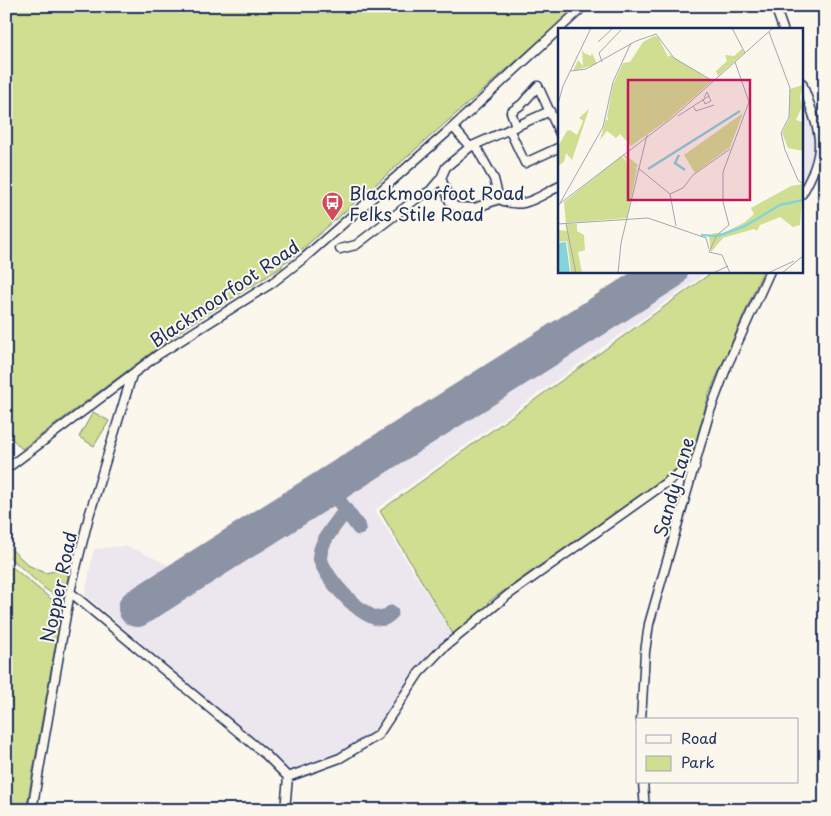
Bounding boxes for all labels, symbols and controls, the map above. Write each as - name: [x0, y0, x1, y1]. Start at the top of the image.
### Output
- inset map: [558, 28, 804, 272]
- place label: Blackmoorfoot Road Felks Stile Road: [349, 179, 525, 227]
- bus stop icon: Blackmoorfoot Road Felks Stile Road: [321, 190, 345, 221]
- street label: Blackmoorfoot Road: [144, 233, 304, 353]
- street label: Sandy Lane: [646, 434, 700, 540]
- street label: Nopper Road: [33, 529, 83, 645]
- legend: [636, 718, 798, 784]
- text: Road: [681, 726, 717, 749]
- text: Park: [681, 750, 715, 773]

